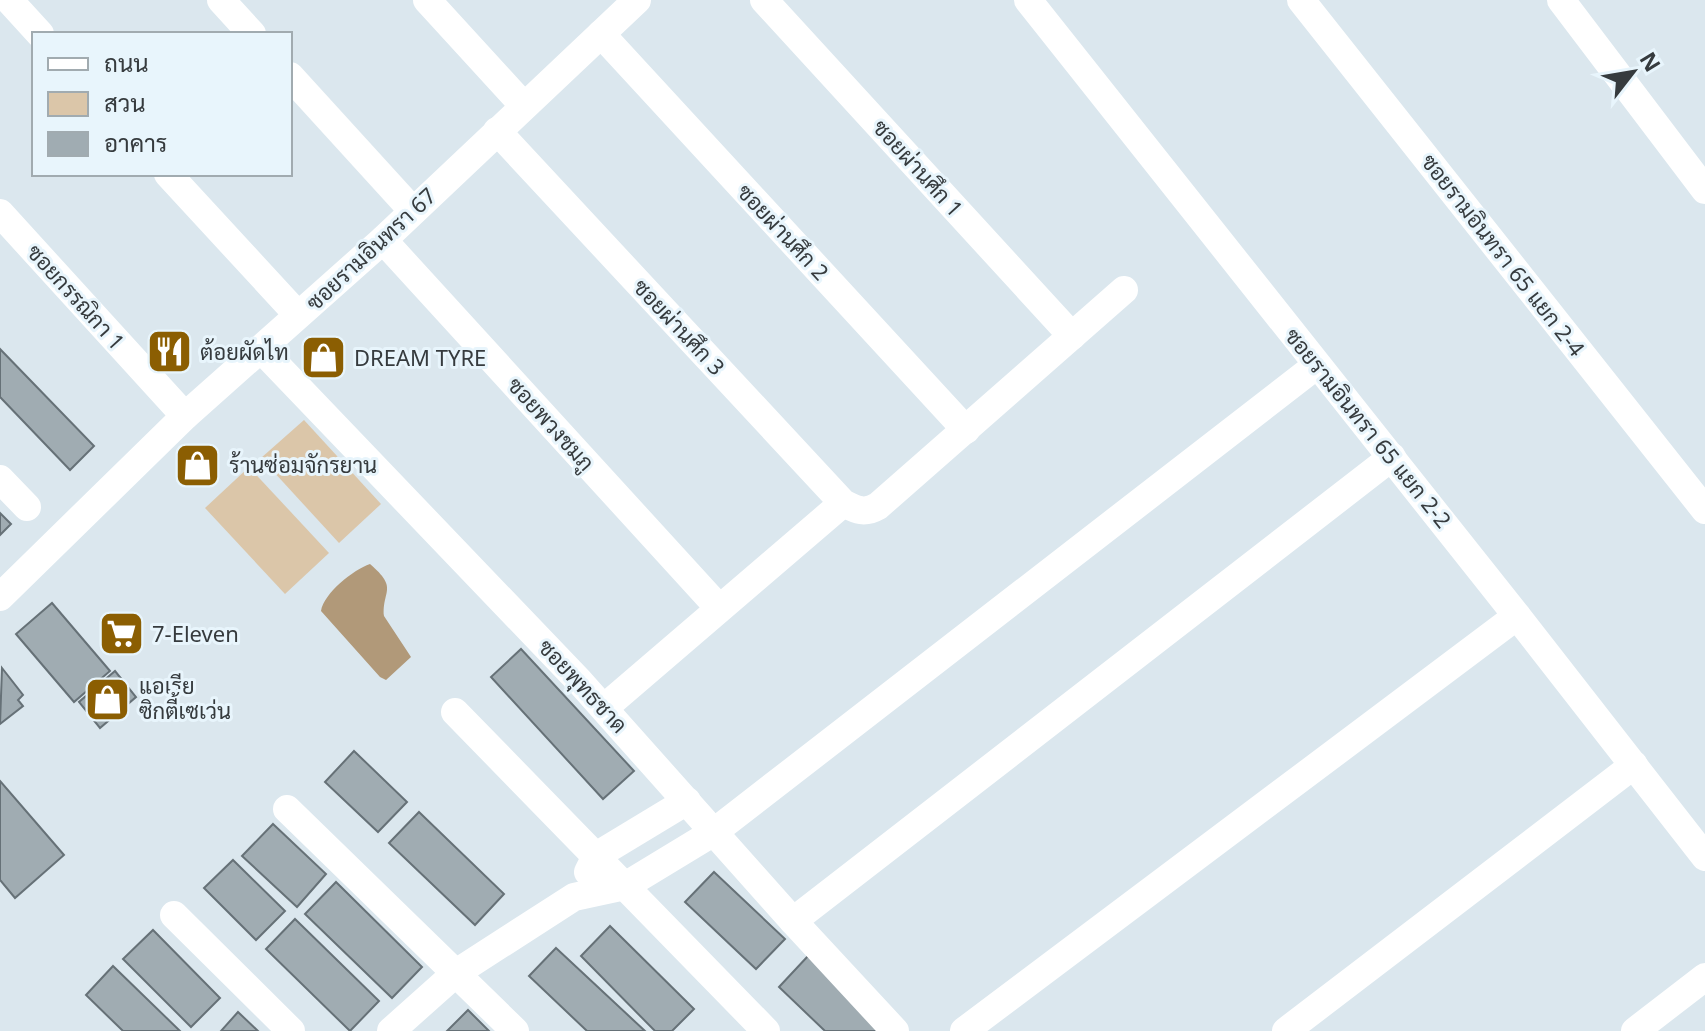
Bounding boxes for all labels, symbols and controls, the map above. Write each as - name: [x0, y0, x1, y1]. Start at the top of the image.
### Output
- legend: [32, 32, 292, 176]
- north arrow: [1593, 32, 1673, 112]
- text: ถนน: [104, 46, 149, 79]
- text: N: [1634, 46, 1668, 77]
- text: สวน: [104, 86, 146, 119]
- street label: ซอยผ่านศึก 1: [867, 112, 971, 223]
- text: อาคาร: [104, 126, 167, 159]
- street label: ซอยรามอินทรา 65 แยก 2-4: [1415, 147, 1593, 362]
- street label: ซอยผ่านศึก 2: [731, 177, 836, 286]
- street label: ซอยรามอินทรา 67: [299, 180, 442, 316]
- street label: ซอยกรรณิกา 1: [21, 237, 132, 356]
- street label: ซอยผ่านศึก 3: [627, 272, 732, 381]
- street label: ซอยรามอินทรา 65 แยก 2-2: [1279, 321, 1459, 534]
- restaurant icon: ต้อยผัดไท: [145, 328, 193, 376]
- shop icon: DREAM TYRE: [299, 334, 347, 382]
- place label: ต้อยผัดไท: [200, 336, 289, 366]
- place label: DREAM TYRE: [354, 342, 486, 372]
- street label: ซอยพวงชมภู: [500, 370, 602, 478]
- shop icon: ร้านซ่อมจักรยาน: [174, 441, 222, 489]
- place label: ร้านซ่อมจักรยาน: [229, 449, 377, 479]
- supermarket icon: 7-Eleven: [97, 610, 145, 658]
- place label: 7-Eleven: [152, 618, 239, 648]
- street label: ซอยพุทธชาด: [531, 632, 635, 740]
- place label: แอเรีย ซิกตี้เซเว่น: [139, 670, 231, 725]
- shop icon: แอเรีย ซิกตี้เซเว่น: [84, 675, 132, 723]

